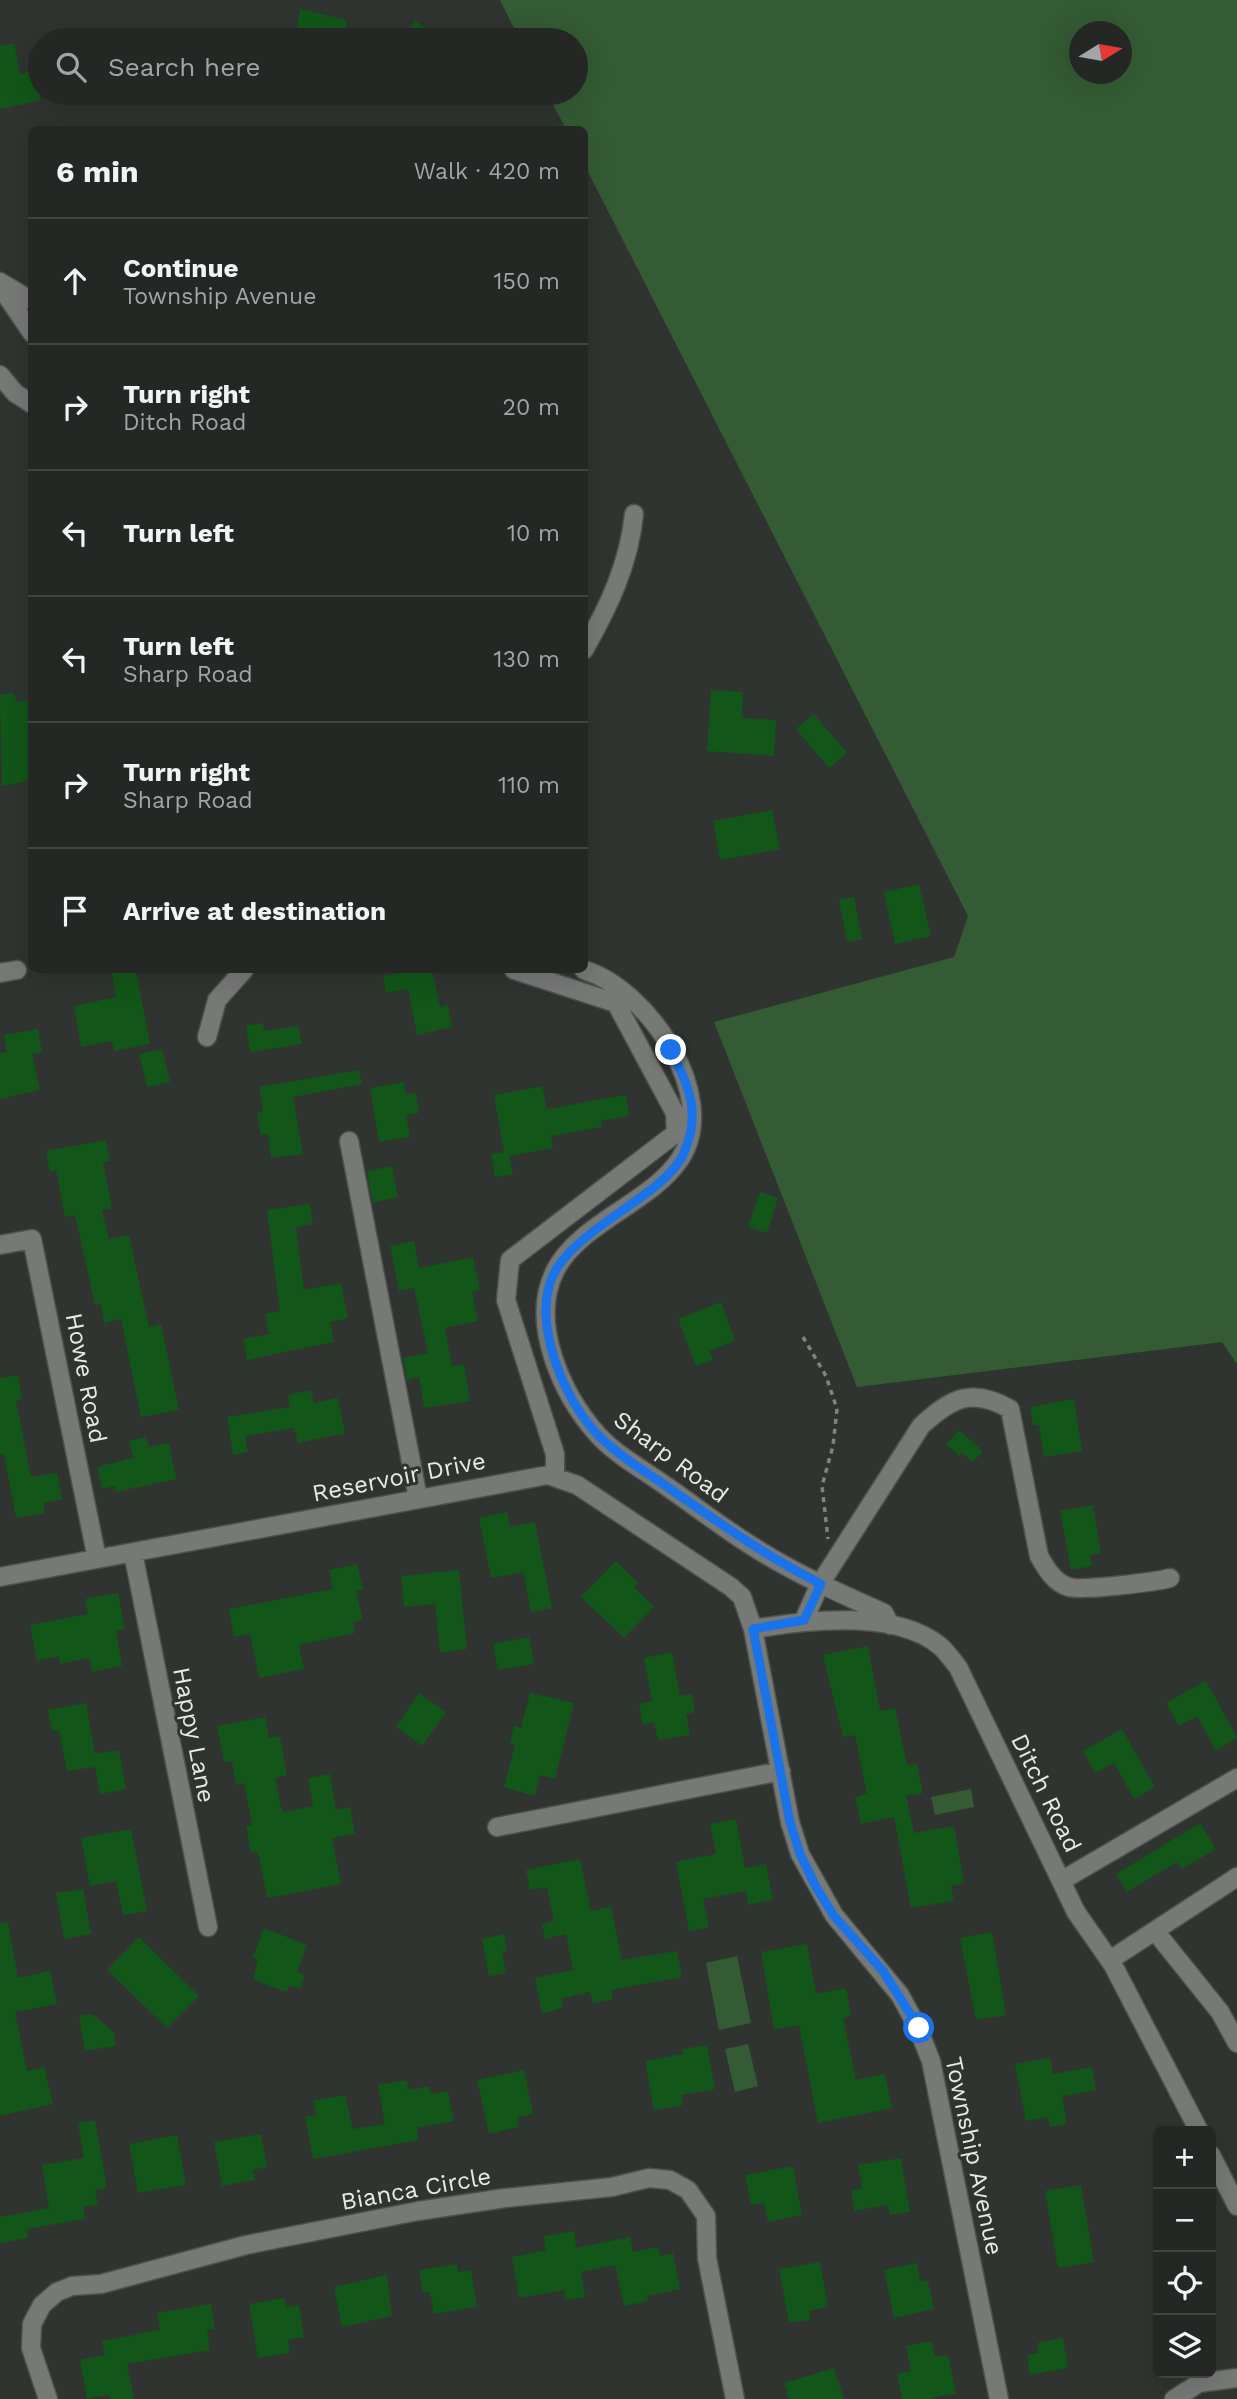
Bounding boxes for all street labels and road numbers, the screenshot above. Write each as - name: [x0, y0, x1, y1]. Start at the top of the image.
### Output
- street label: Howe Road: [60, 1311, 112, 1445]
- street label: Sharp Road: [608, 1405, 734, 1509]
- street label: Reservoir Drive: [310, 1446, 488, 1508]
- street label: Happy Lane: [167, 1665, 221, 1805]
- street label: Ditch Road: [1005, 1729, 1087, 1857]
- street label: Township Avenue: [939, 2054, 1009, 2258]
- street label: Bianca Circle: [339, 2162, 493, 2216]

